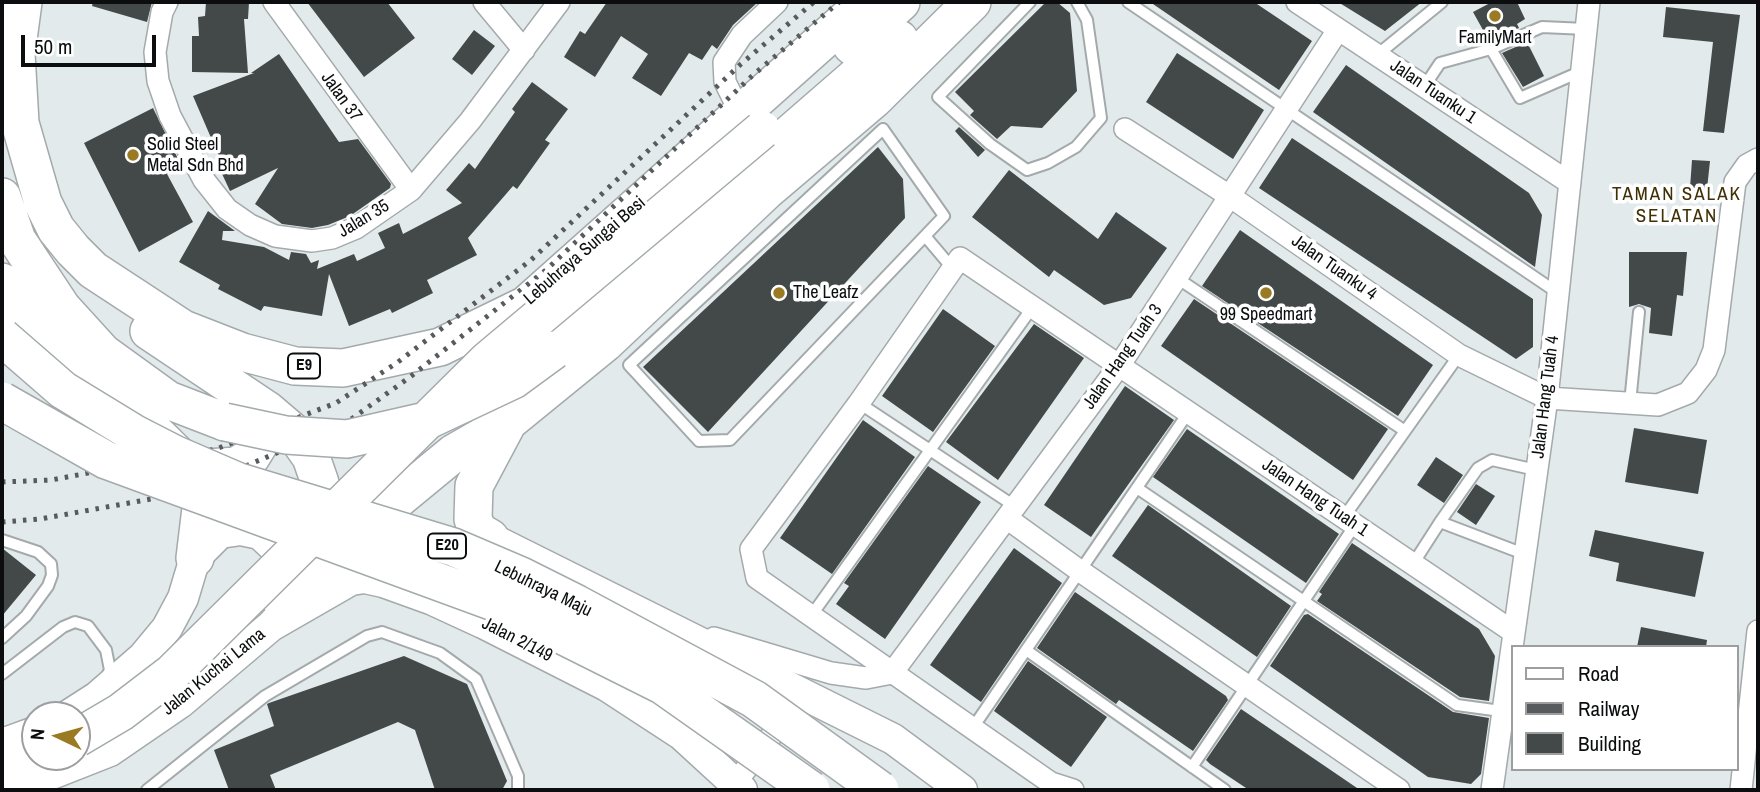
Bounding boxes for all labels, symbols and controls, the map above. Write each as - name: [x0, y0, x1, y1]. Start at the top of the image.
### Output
- marker: FamilyMart: [1487, 8, 1503, 24]
- scale bar: [24, 21, 159, 65]
- place label: FamilyMart: [1458, 27, 1532, 49]
- text: 50 m: [34, 32, 72, 61]
- street label: Jalan Tuanku 1: [1386, 55, 1480, 129]
- street label: Jalan 37: [316, 68, 366, 126]
- place label: Solid Steel Metal Sdn Bhd: [147, 134, 244, 176]
- marker: Solid Steel Metal Sdn Bhd: [125, 147, 141, 163]
- district label: TAMAN SALAK SELATAN: [1613, 184, 1741, 228]
- street label: Lebuhraya Sungai Besi: [520, 192, 650, 310]
- street label: Jalan 35: [335, 195, 393, 243]
- street label: Jalan Tuanku 4: [1287, 231, 1381, 305]
- place label: The Leafz: [793, 282, 859, 304]
- marker: The Leafz: [771, 285, 787, 301]
- marker: 99 Speedmart: [1258, 285, 1274, 301]
- street label: Jalan Hang Tuah 3: [1079, 300, 1167, 414]
- place label: 99 Speedmart: [1220, 304, 1312, 326]
- street label: Jalan Hang Tuah 4: [1528, 334, 1564, 460]
- road number: E9: [288, 354, 320, 378]
- street label: Jalan Hang Tuah 1: [1258, 455, 1372, 541]
- road number: E20: [428, 534, 466, 558]
- street label: Lebuhraya Maju: [491, 556, 595, 622]
- street label: Jalan 2/149: [478, 613, 556, 667]
- street label: Jalan Kuchai Lama: [158, 624, 270, 720]
- legend: [1512, 645, 1739, 771]
- text: Road: [1578, 659, 1619, 688]
- text: Railway: [1578, 694, 1639, 723]
- north arrow: [21, 701, 91, 771]
- text: N: [24, 728, 51, 741]
- text: Building: [1578, 729, 1641, 758]

